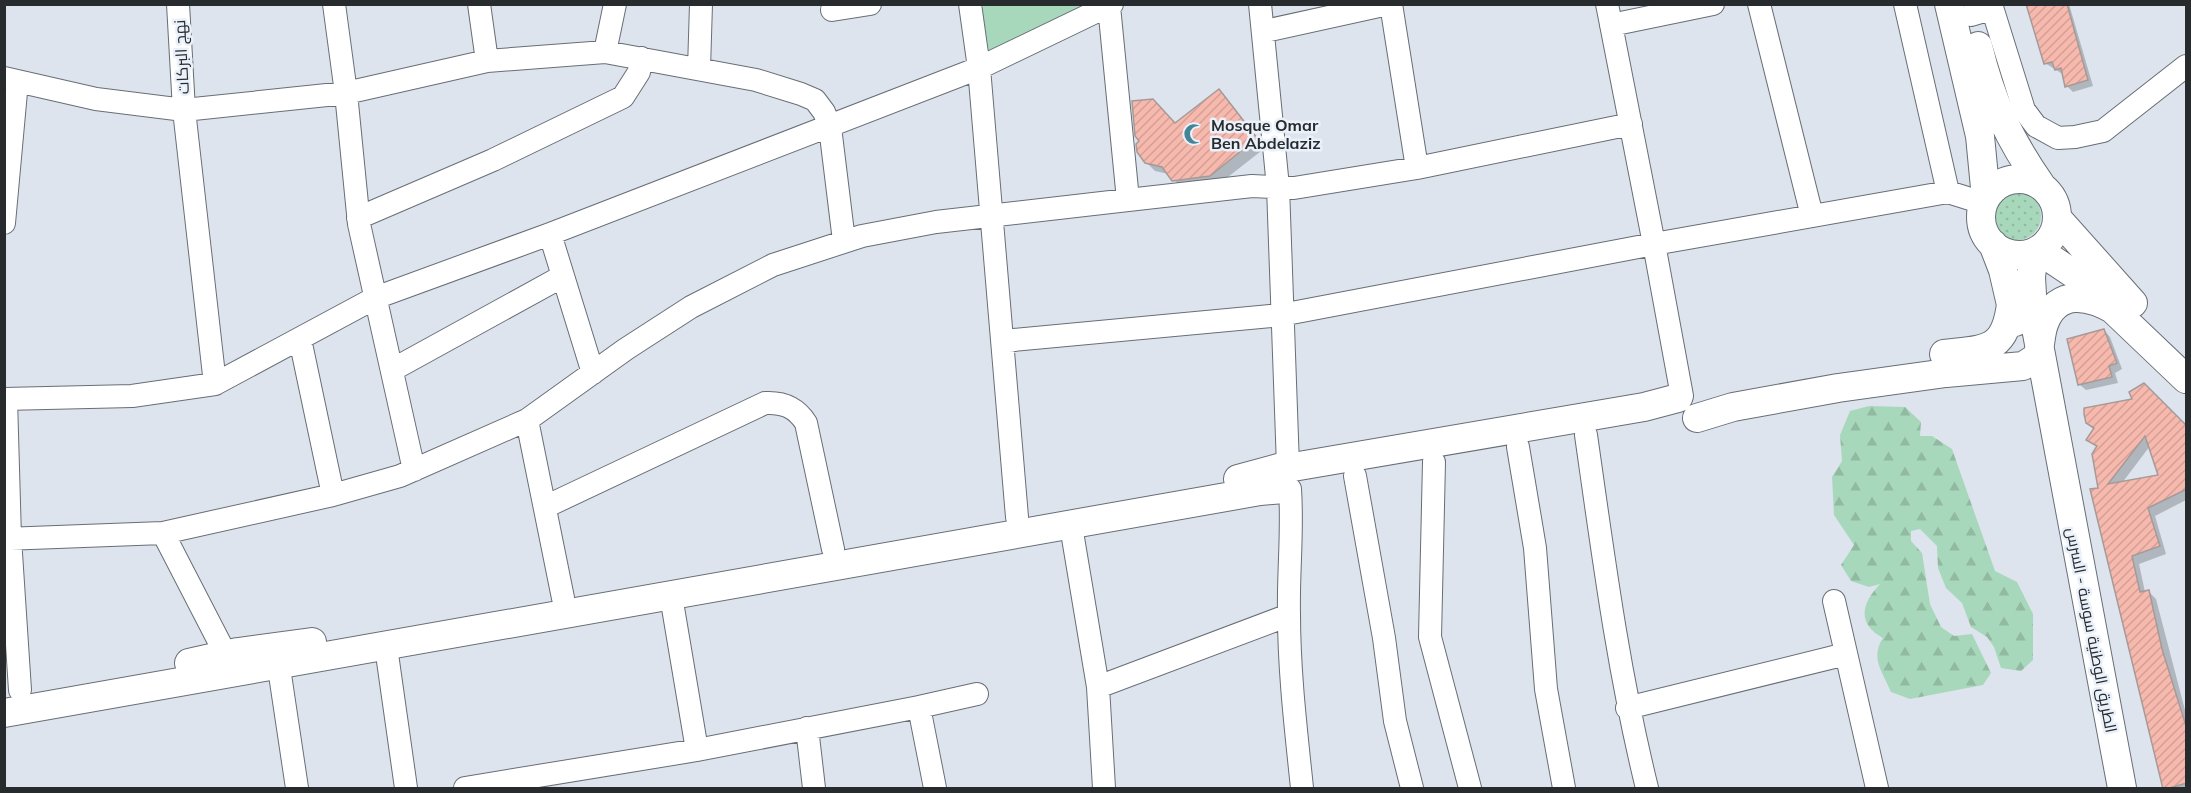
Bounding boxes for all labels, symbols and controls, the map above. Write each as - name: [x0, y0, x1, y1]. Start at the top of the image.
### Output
- street label: نهج البركات: [169, 19, 195, 95]
- place label: Mosque Omar Ben Abdelaziz: [1211, 115, 1321, 153]
- mosque icon: Mosque Omar Ben Abdelaziz: [1182, 122, 1206, 146]
- street label: الطريق الوطنية سوسة - السرس: [2061, 526, 2122, 735]

